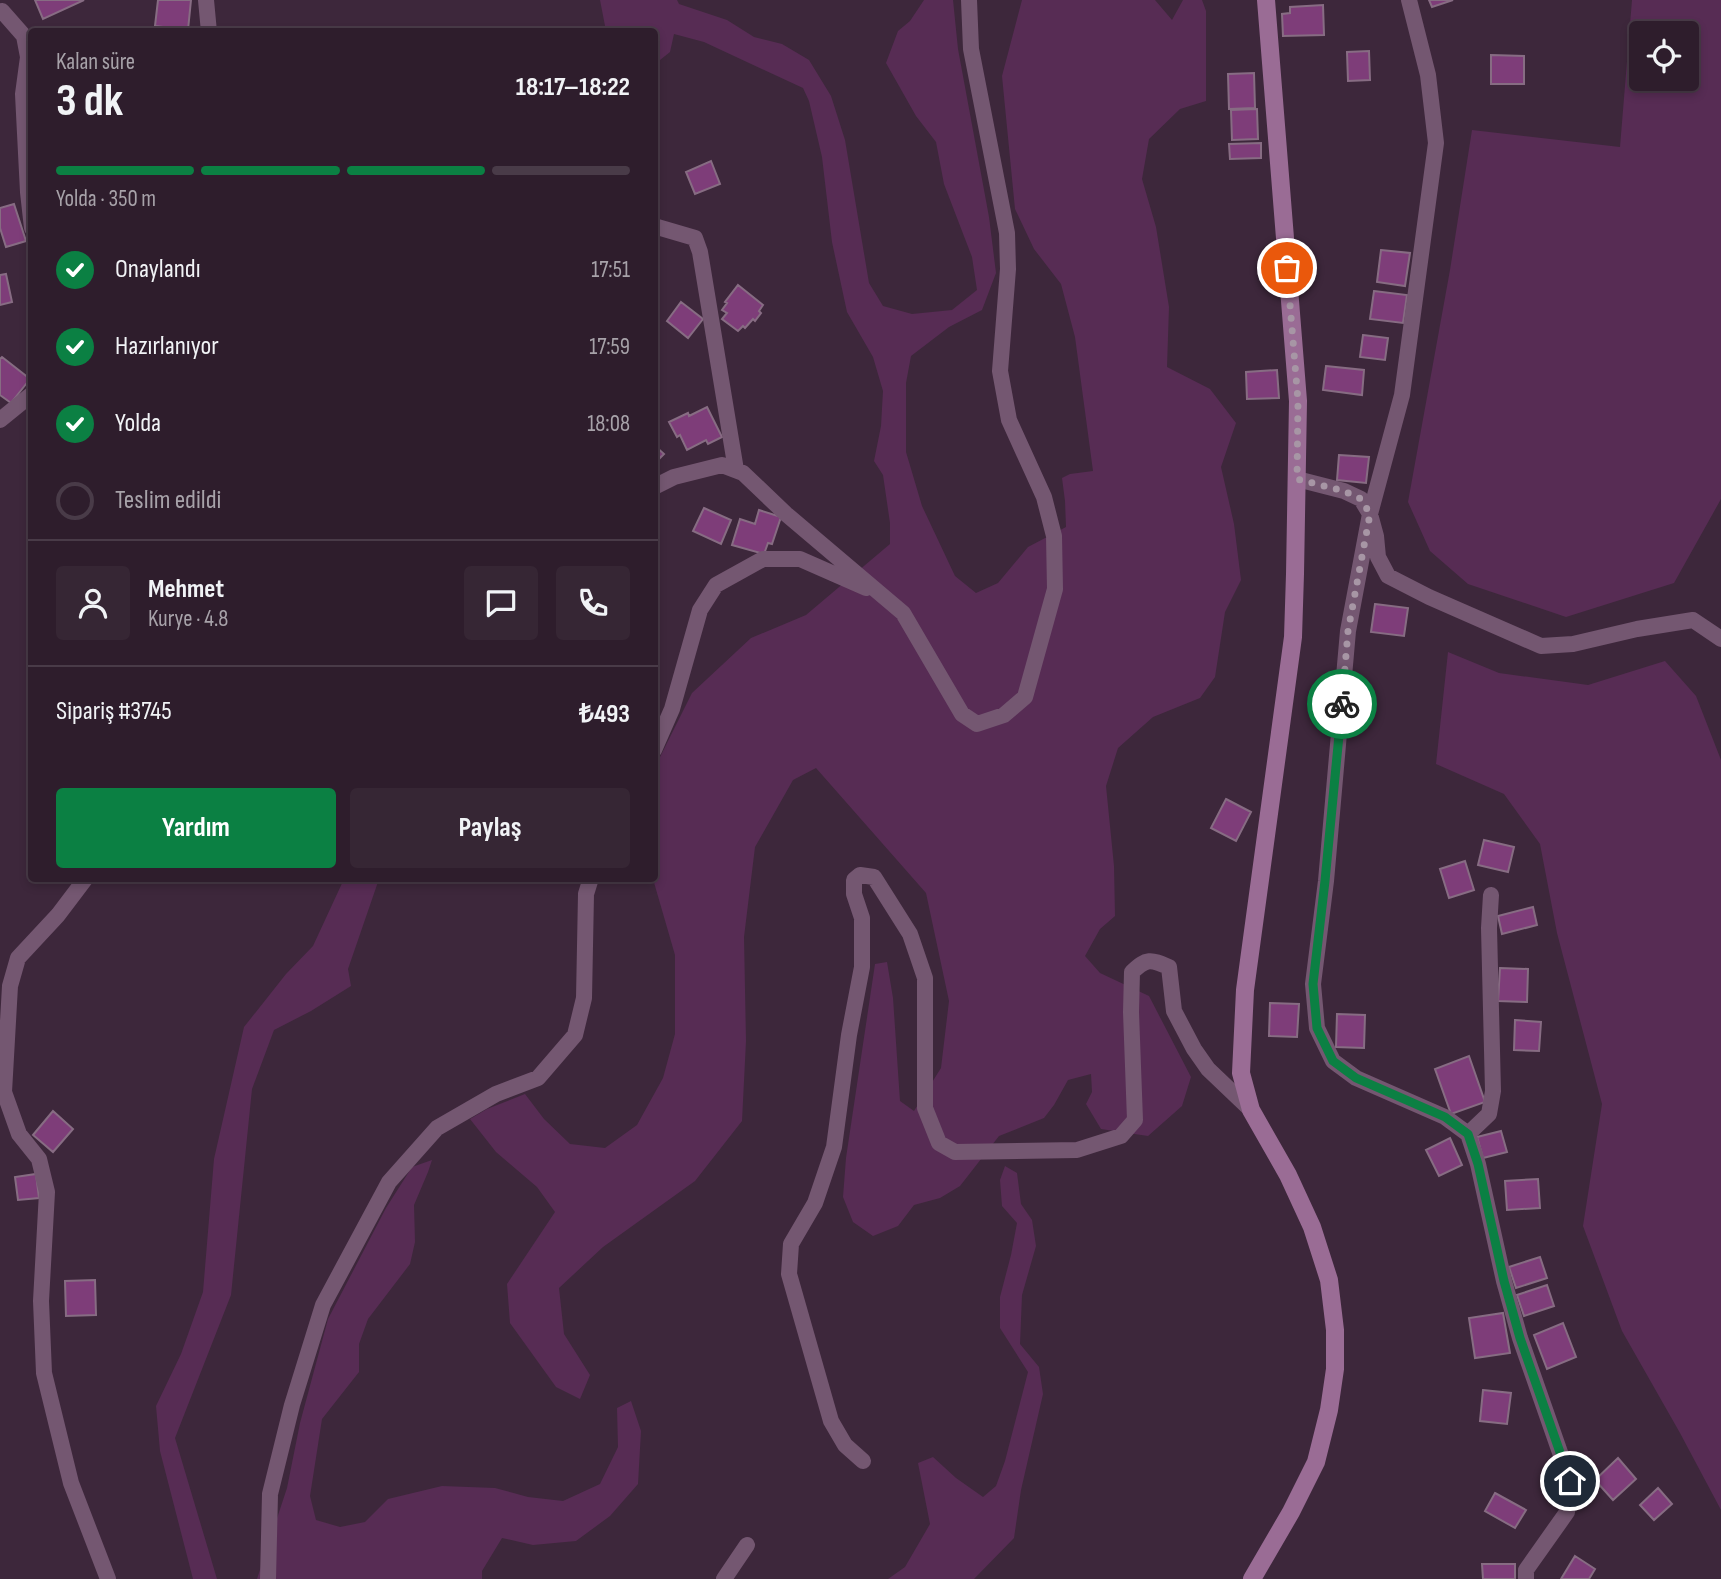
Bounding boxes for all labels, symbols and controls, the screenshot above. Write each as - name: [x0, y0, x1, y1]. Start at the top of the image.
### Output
- map controls: [1629, 21, 1699, 91]
- button: locate: [1629, 21, 1699, 91]
- text: Kalan süre: [56, 48, 135, 76]
- text: 18:17–18:22: [516, 72, 630, 103]
- text: 3 dk: [56, 74, 123, 129]
- text: Yolda · 350 m: [56, 185, 156, 213]
- pin: [1257, 238, 1317, 298]
- icon: bag: [1268, 249, 1306, 287]
- icon: check: [56, 251, 94, 289]
- text: Onaylandı: [115, 254, 200, 285]
- text: 17:51: [591, 256, 630, 284]
- icon: check: [56, 328, 94, 366]
- text: Hazırlanıyor: [115, 331, 219, 362]
- text: 17:59: [589, 333, 630, 361]
- icon: check: [56, 405, 94, 443]
- text: Yolda: [115, 408, 161, 439]
- text: 18:08: [587, 410, 630, 438]
- text: Teslim edildi: [115, 485, 221, 516]
- button: person: [56, 566, 130, 640]
- button: chat: [464, 566, 538, 640]
- button: phone: [556, 566, 630, 640]
- text: Mehmet: [148, 574, 224, 605]
- text: Kurye · 4.8: [148, 605, 228, 633]
- courier: [1307, 669, 1377, 739]
- icon: bike: [1323, 685, 1361, 723]
- text: Sipariş #3745: [56, 696, 172, 727]
- text: ₺493: [579, 699, 630, 730]
- button: Yardım: [56, 788, 336, 868]
- button: Paylaş: [350, 788, 630, 868]
- pin: [1540, 1451, 1600, 1511]
- icon: home: [1551, 1462, 1589, 1500]

